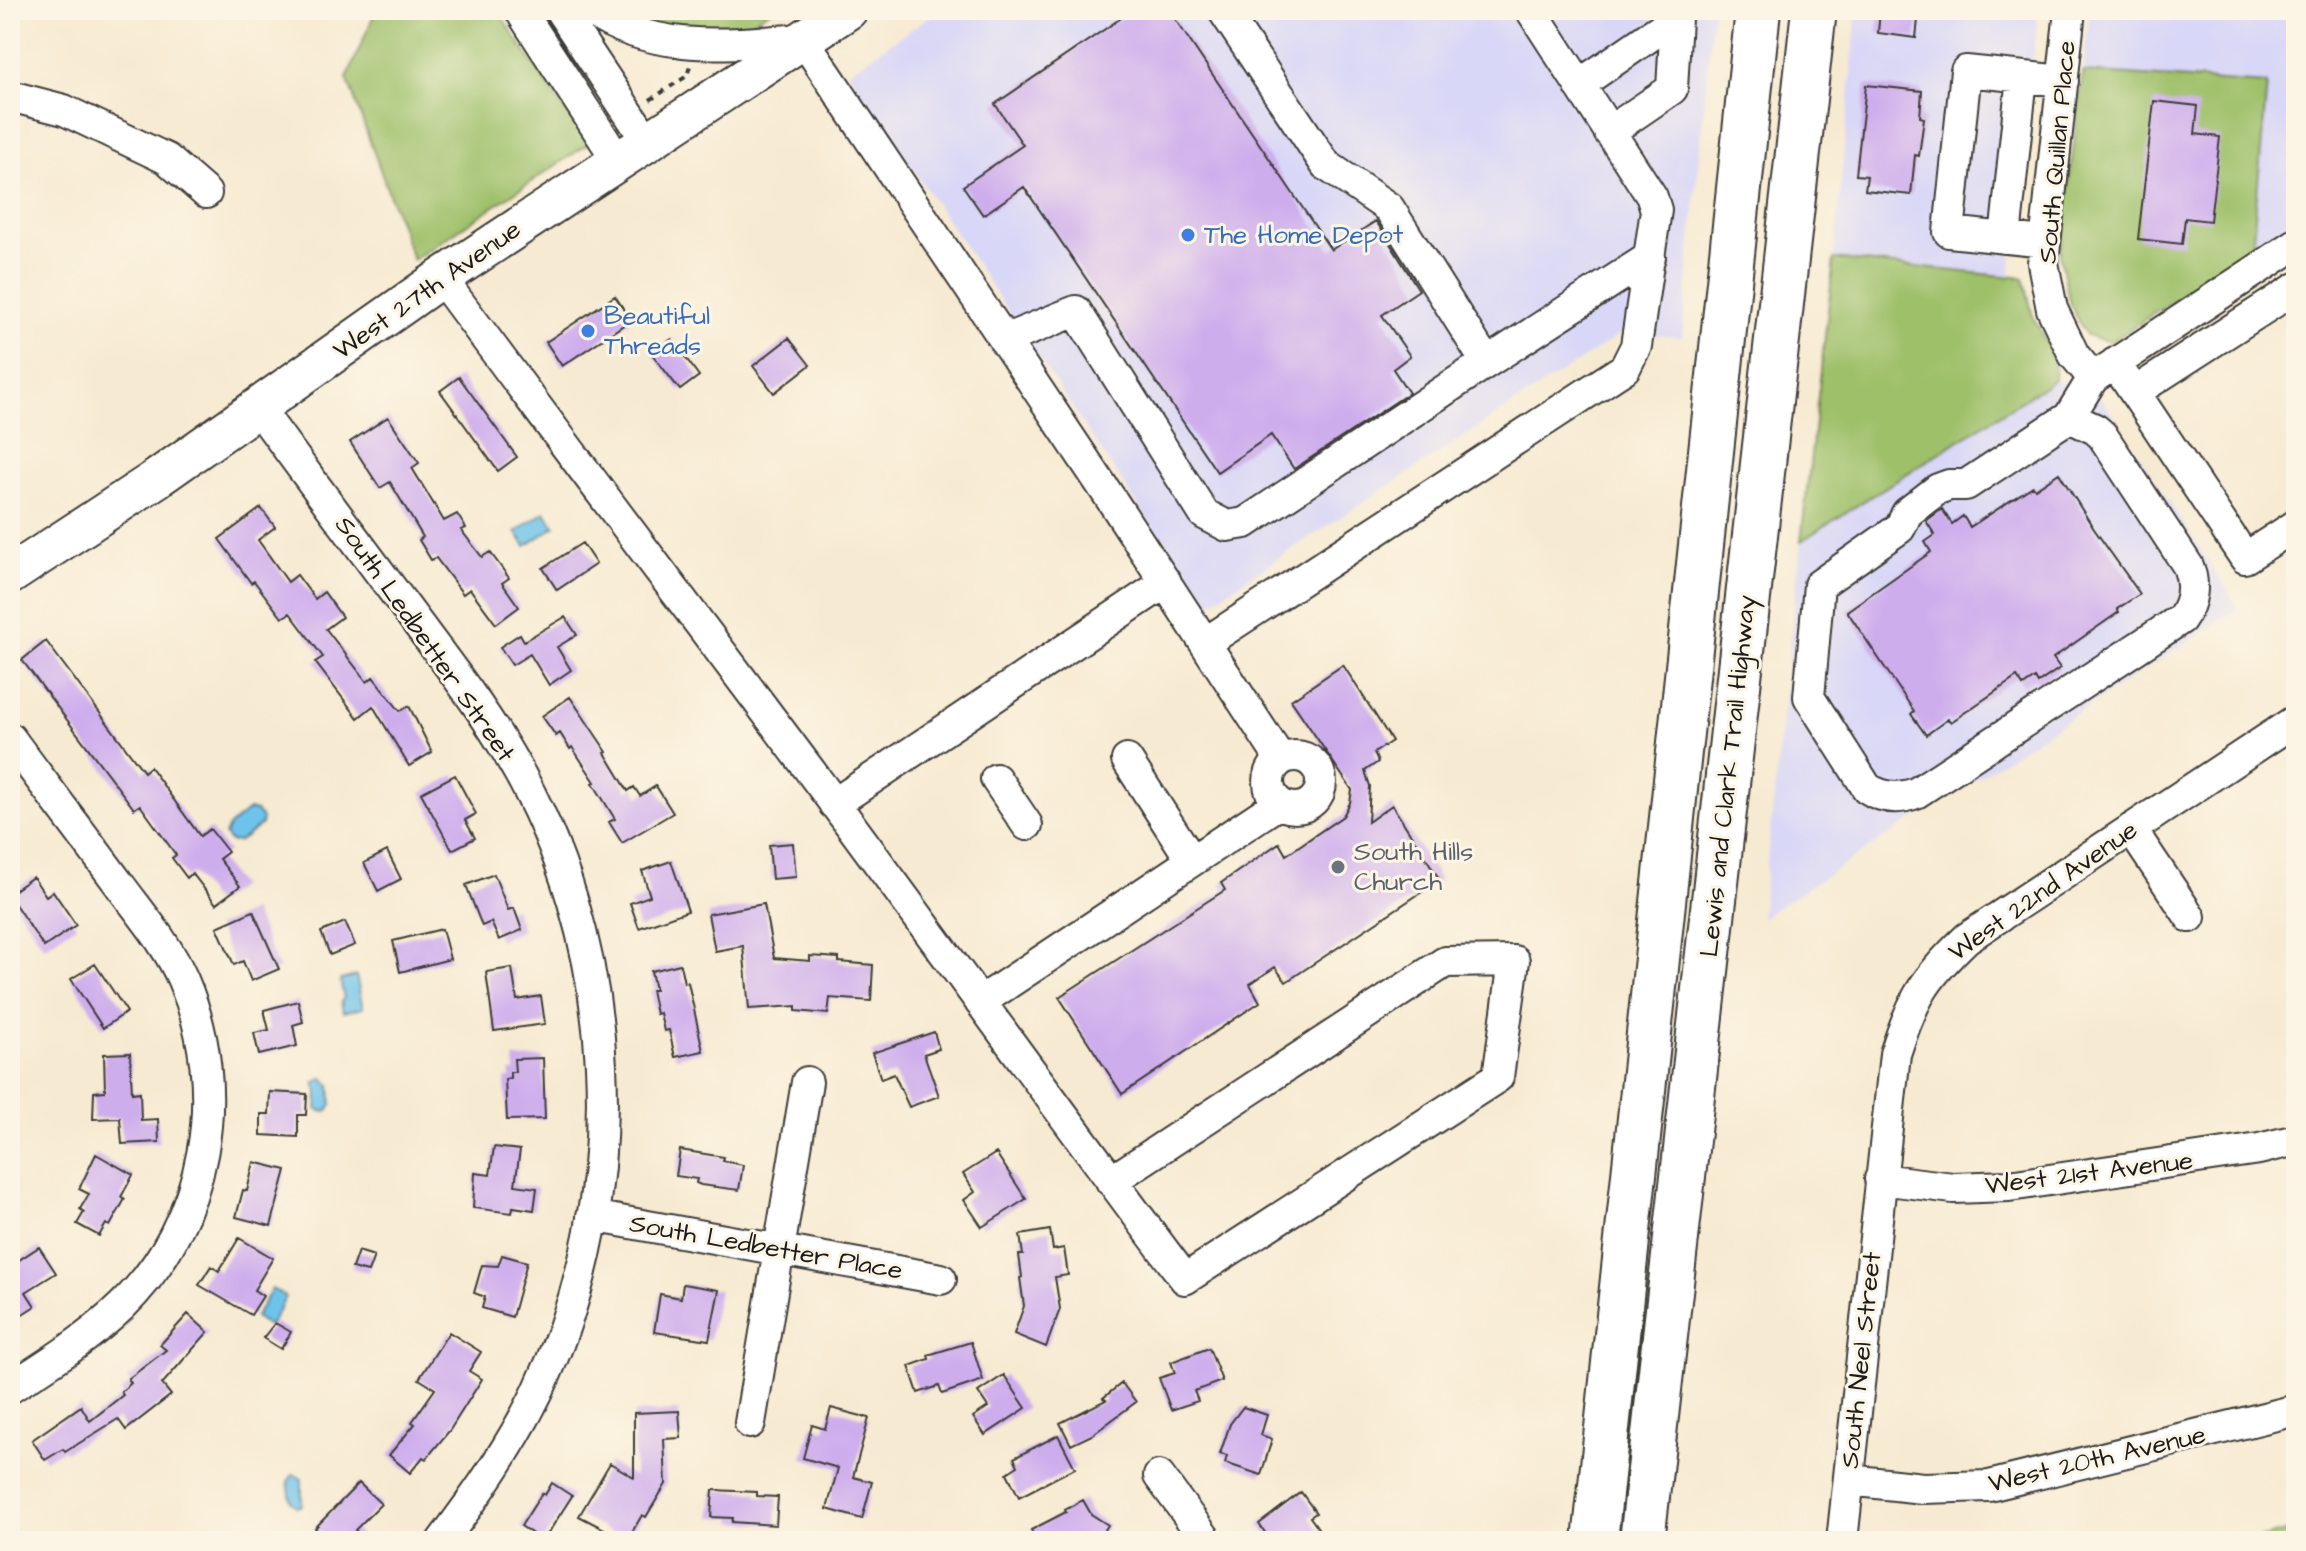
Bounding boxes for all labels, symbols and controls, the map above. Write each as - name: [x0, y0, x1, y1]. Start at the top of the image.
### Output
- street label: South Quillan Place: [2029, 39, 2085, 265]
- street label: West 27th Avenue: [326, 212, 528, 368]
- place label: The Home Depot: [1204, 217, 1404, 253]
- marker: The Home Depot: [1179, 226, 1197, 244]
- place label: Beautiful Threads: [604, 298, 710, 364]
- marker: Beautiful Threads: [579, 322, 597, 340]
- street label: South Ledbetter Street: [326, 509, 524, 770]
- street label: Lewis and Clark Trail Highway: [1691, 593, 1767, 959]
- street label: West 22nd Avenue: [1941, 812, 2145, 970]
- place label: South Hills Church: [1354, 834, 1473, 900]
- marker: South Hills Church: [1329, 858, 1347, 876]
- street label: West 21st Avenue: [1983, 1142, 2195, 1204]
- street label: South Ledbetter Place: [627, 1205, 905, 1289]
- street label: South Neel Street: [1832, 1249, 1890, 1470]
- street label: West 20th Avenue: [1985, 1416, 2209, 1502]

